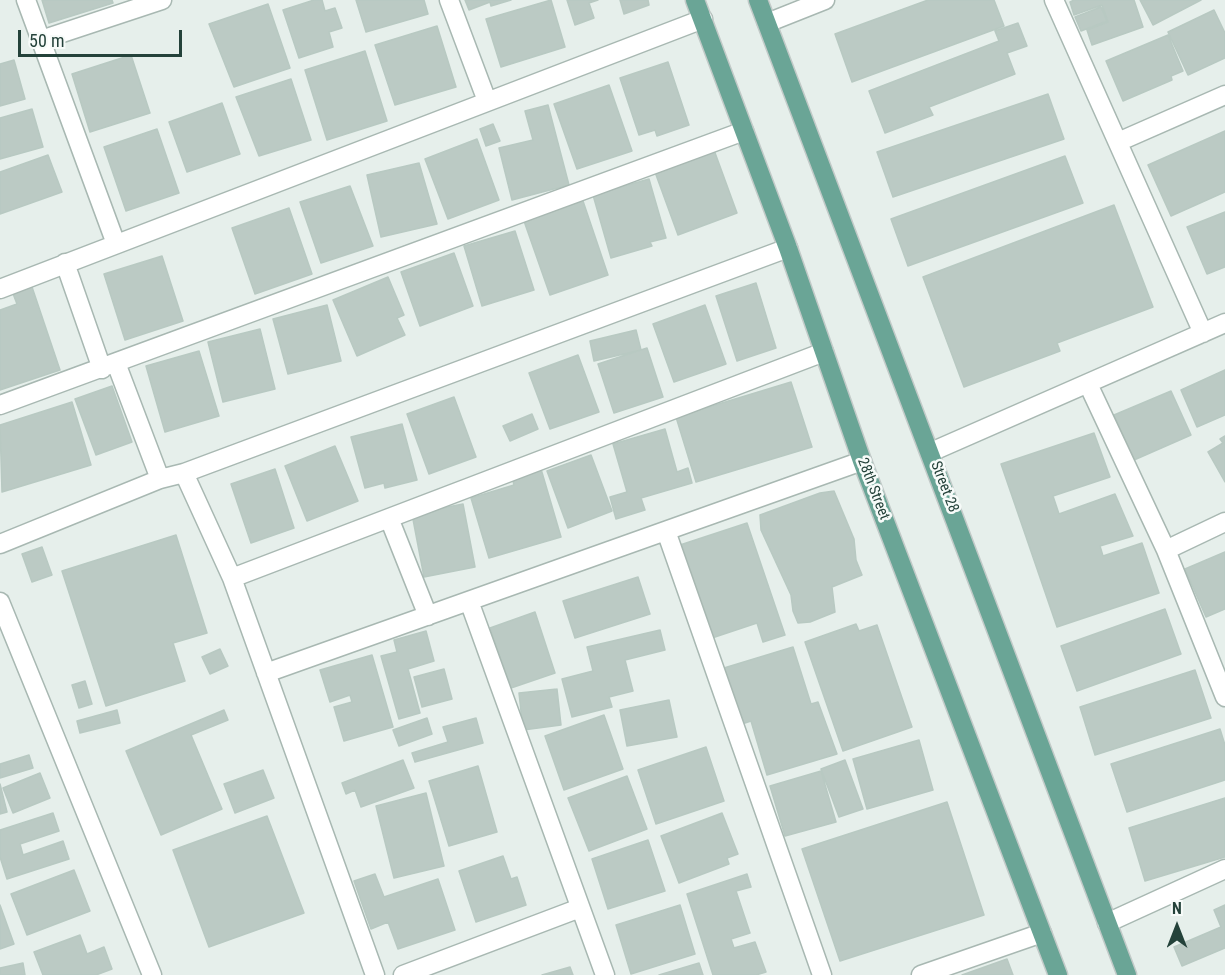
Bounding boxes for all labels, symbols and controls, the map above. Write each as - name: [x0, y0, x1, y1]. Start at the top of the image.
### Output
- scale bar: [21, 18, 184, 56]
- text: 50 m: [29, 30, 64, 51]
- street label: 28th Street: [853, 455, 893, 523]
- street label: Street 28: [926, 459, 962, 515]
- north arrow: [1147, 897, 1207, 957]
- text: N: [1172, 899, 1182, 918]

